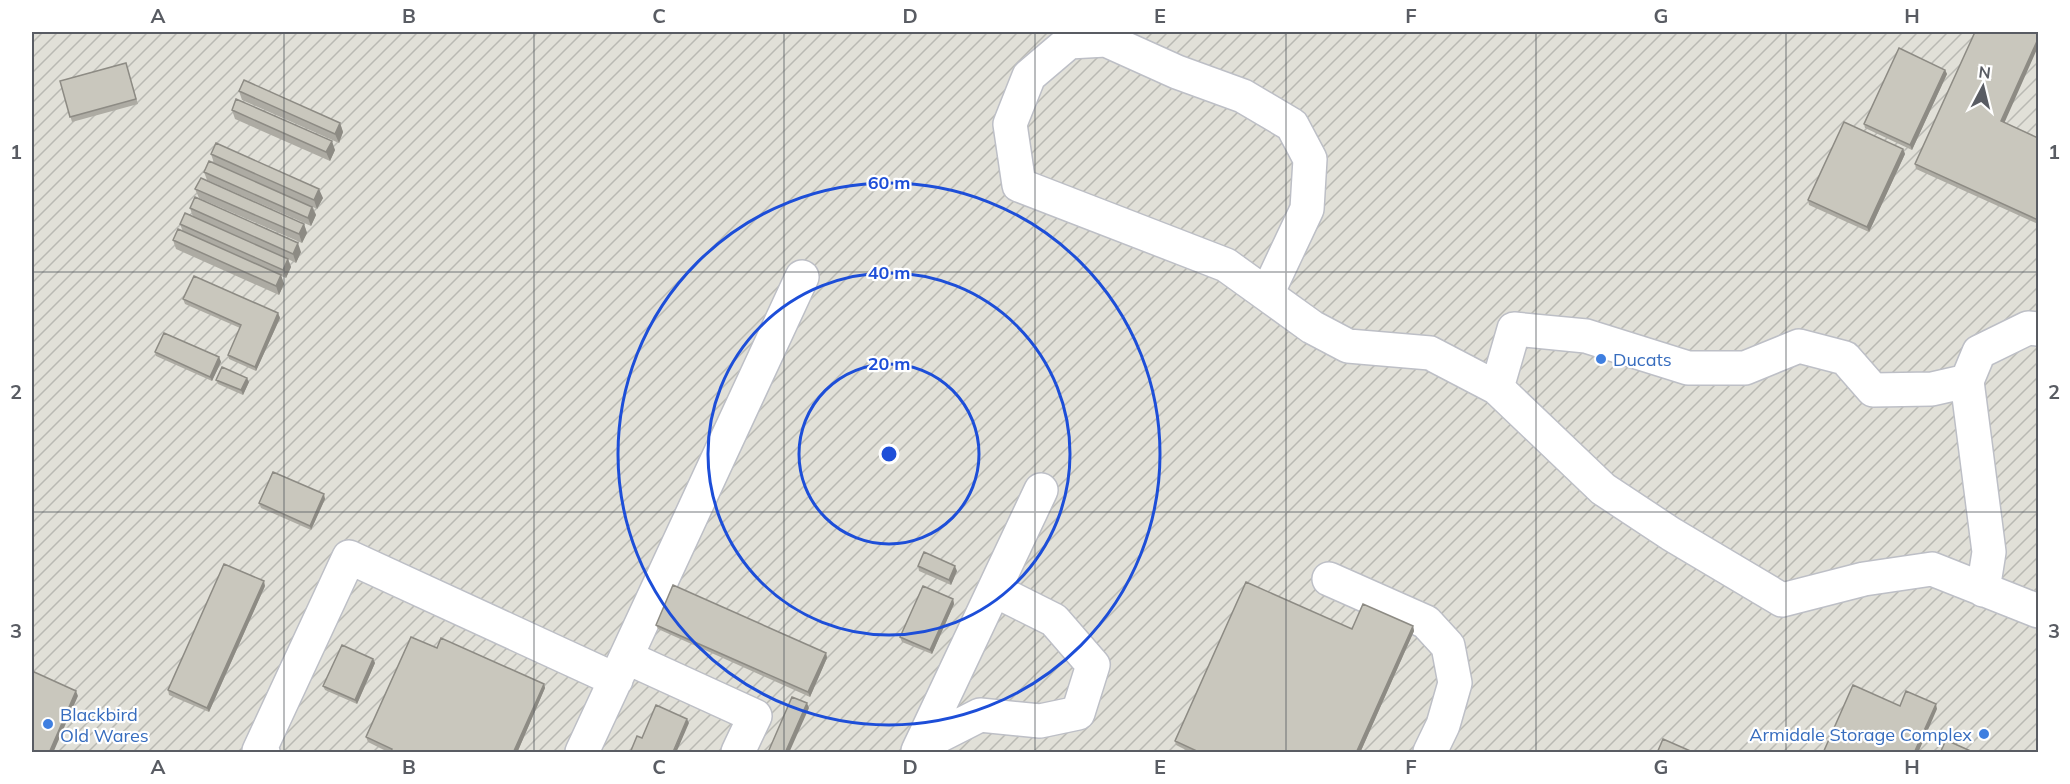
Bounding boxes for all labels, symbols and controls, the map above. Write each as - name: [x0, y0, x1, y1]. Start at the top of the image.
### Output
- text: A: [151, 3, 166, 28]
- text: B: [402, 3, 416, 28]
- text: C: [652, 3, 666, 28]
- text: D: [902, 3, 918, 28]
- text: E: [1154, 3, 1166, 28]
- text: F: [1405, 3, 1417, 28]
- text: G: [1654, 3, 1668, 28]
- text: H: [1904, 3, 1920, 28]
- north arrow: [1953, 57, 2013, 117]
- text: N: [1978, 61, 1992, 83]
- text: 1: [10, 139, 22, 164]
- text: 1: [2048, 139, 2060, 164]
- text: 60 m: [868, 171, 910, 194]
- text: 40 m: [868, 261, 910, 284]
- place label: Ducats: [1613, 348, 1672, 371]
- text: 20 m: [868, 352, 910, 375]
- marker: Ducats: [1594, 352, 1608, 366]
- text: 2: [10, 379, 22, 404]
- text: 2: [2048, 379, 2060, 404]
- centre of rings: [879, 444, 899, 464]
- text: 3: [10, 618, 22, 643]
- text: 3: [2048, 618, 2060, 643]
- place label: Blackbird Old Wares: [60, 703, 149, 747]
- marker: Blackbird Old Wares: [41, 717, 55, 731]
- place label: Armidale Storage Complex: [1749, 723, 1972, 746]
- marker: Armidale Storage Complex: [1977, 727, 1991, 741]
- text: A: [151, 754, 166, 779]
- text: B: [402, 754, 416, 779]
- text: C: [652, 754, 666, 779]
- text: D: [902, 754, 918, 779]
- text: E: [1154, 754, 1166, 779]
- text: F: [1405, 754, 1417, 779]
- text: G: [1654, 754, 1668, 779]
- text: H: [1904, 754, 1920, 779]

